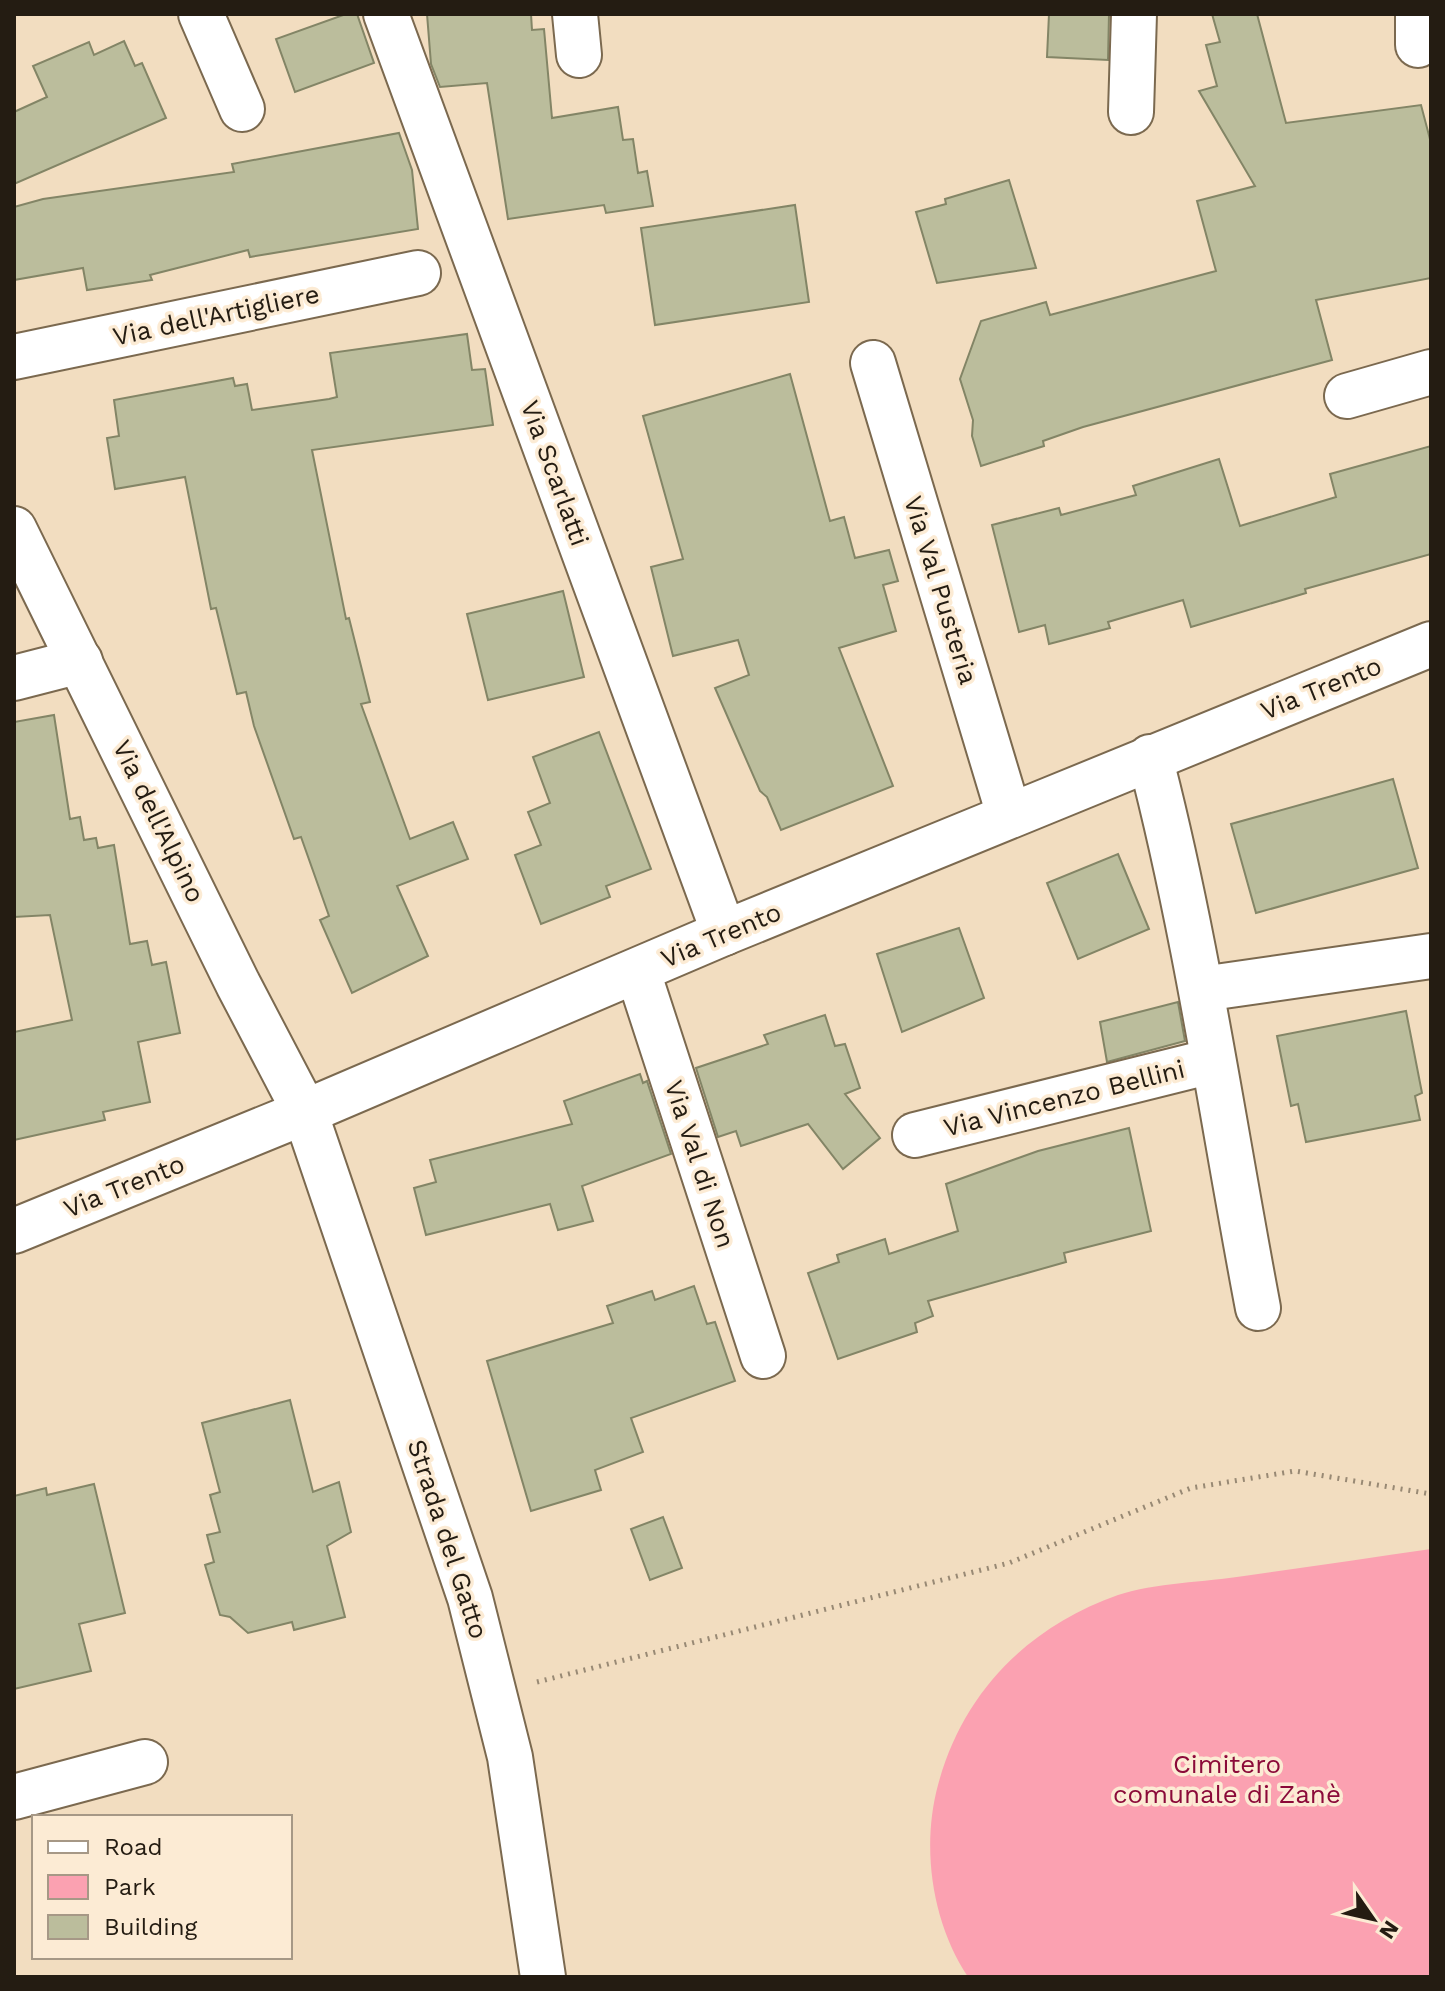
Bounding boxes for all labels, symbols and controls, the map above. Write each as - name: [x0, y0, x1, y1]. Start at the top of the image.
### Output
- street label: Via dell'Artigliere: [110, 278, 322, 352]
- street label: Via Scarlatti: [515, 396, 595, 550]
- street label: Via Val Pusteria: [898, 492, 984, 688]
- street label: Via Trento: [1256, 650, 1386, 726]
- street label: Via dell'Alpino: [107, 735, 211, 907]
- street label: Via Trento: [656, 896, 786, 974]
- street label: Via Vincenzo Bellini: [940, 1054, 1188, 1142]
- street label: Via Val di Non: [659, 1076, 741, 1252]
- street label: Via Trento: [59, 1148, 189, 1224]
- street label: Strada del Gatto: [402, 1436, 494, 1642]
- park label: Cimitero comunale di Zanè: [1113, 1749, 1341, 1809]
- legend: [32, 1815, 292, 1959]
- text: Road: [104, 1833, 163, 1861]
- text: Park: [104, 1873, 156, 1901]
- north arrow: [1333, 1879, 1413, 1959]
- text: Building: [104, 1913, 197, 1941]
- text: N: [1374, 1916, 1404, 1944]

